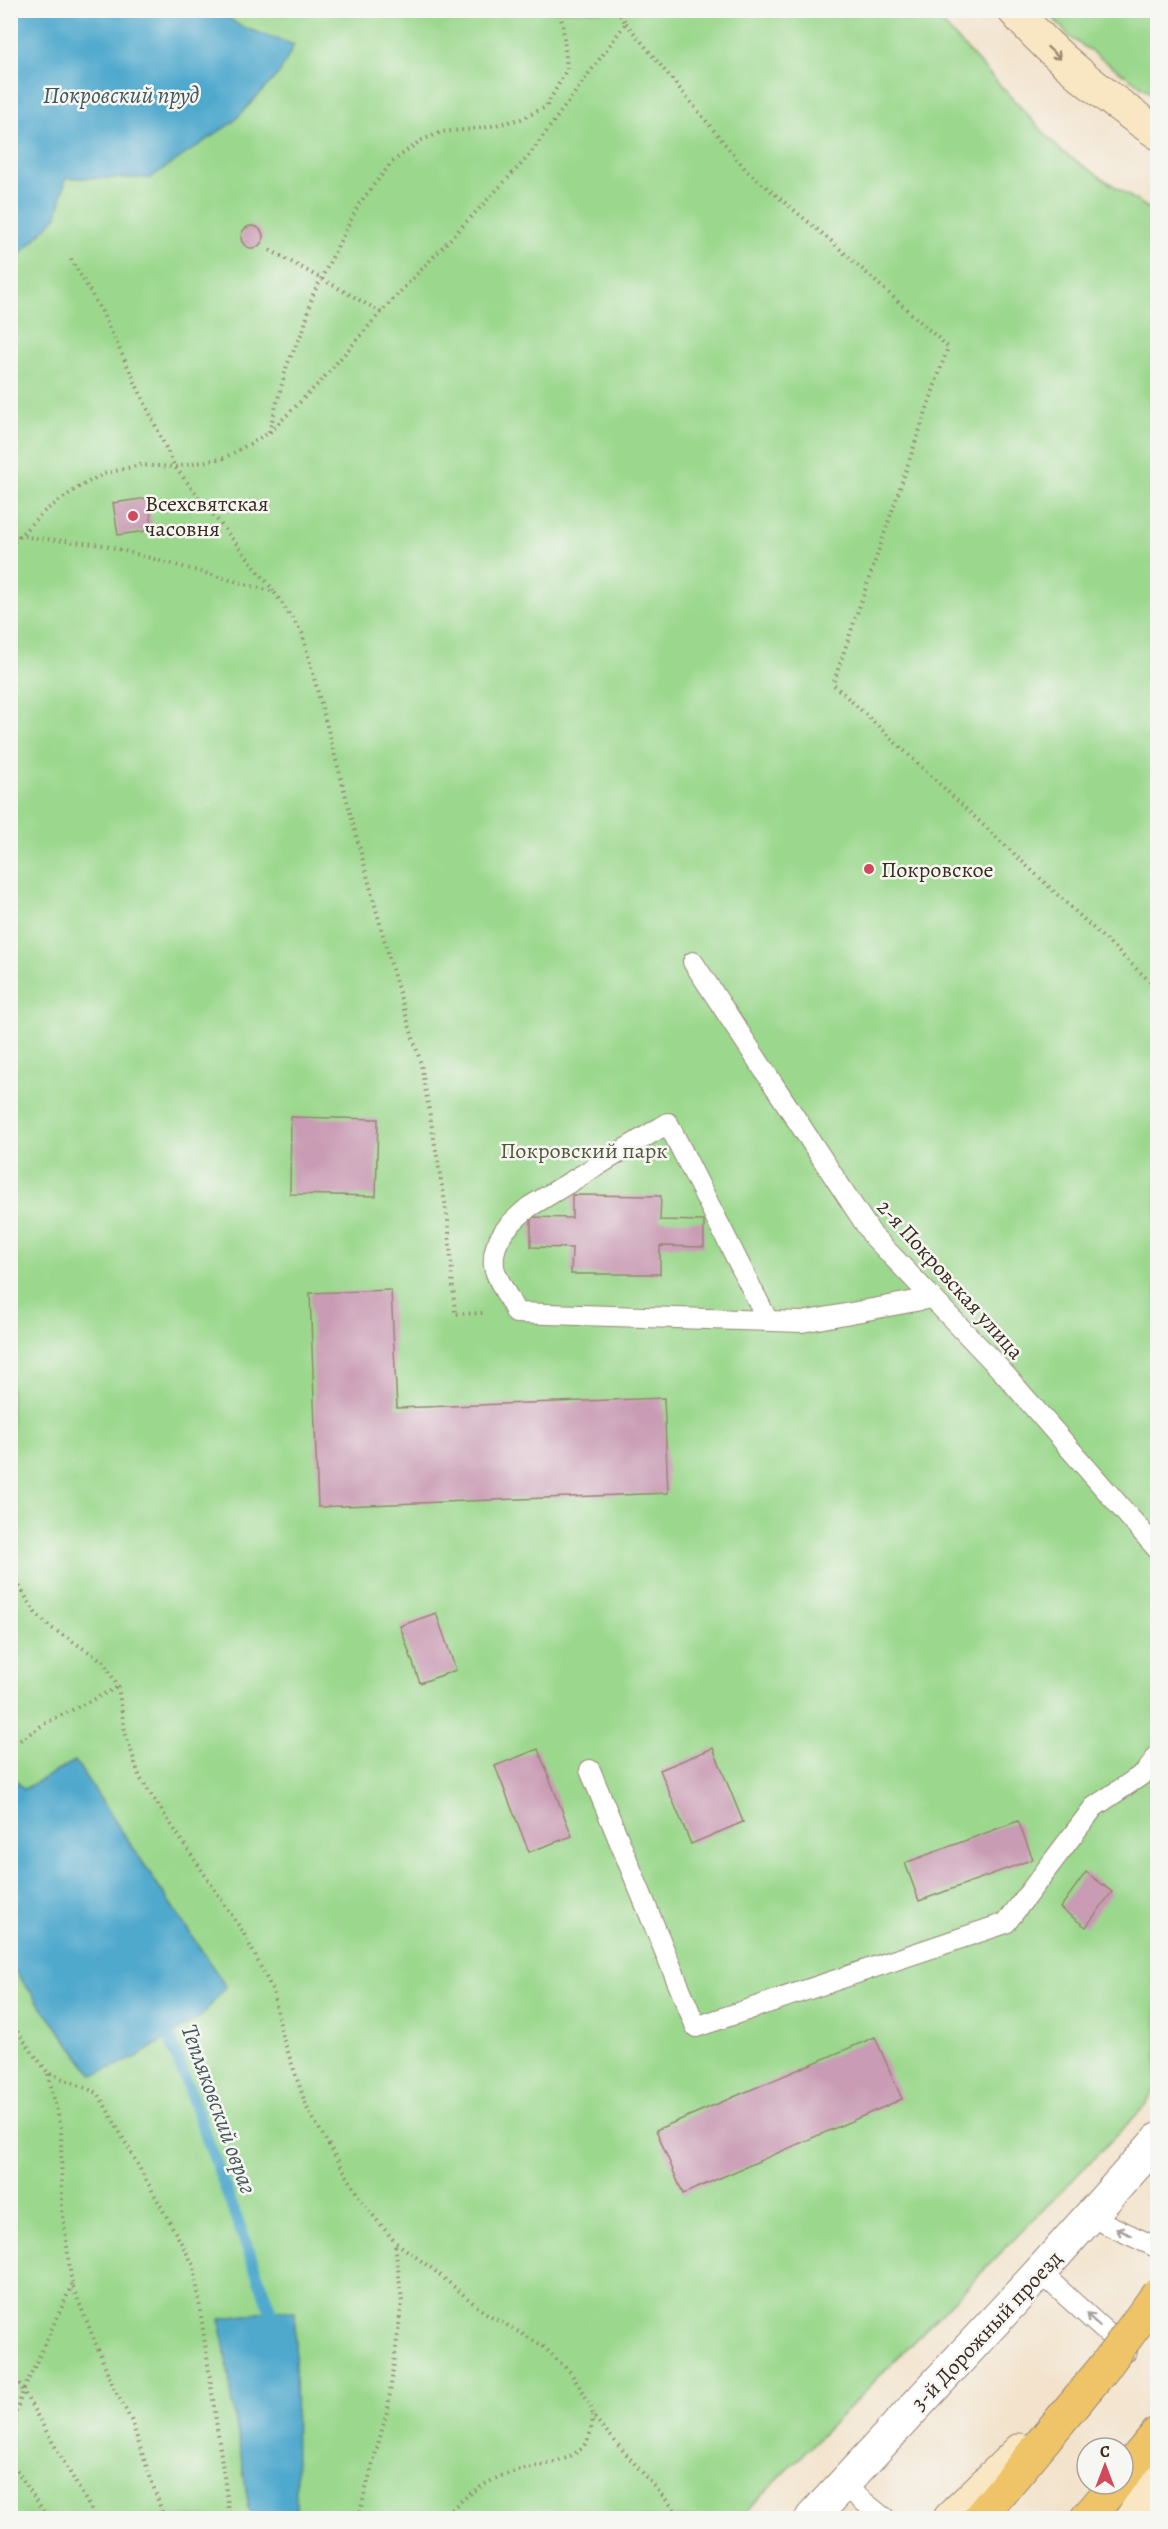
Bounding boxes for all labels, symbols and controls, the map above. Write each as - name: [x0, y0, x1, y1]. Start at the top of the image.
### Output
- one-way arrow: [1046, 46, 1061, 60]
- water label: Покровский пруд: [43, 79, 200, 111]
- place label: Всехсвятская часовня: [145, 489, 269, 544]
- marker: Всехсвятская часовня: [126, 509, 140, 523]
- place label: Покровское: [881, 855, 994, 885]
- marker: Покровское: [862, 862, 876, 876]
- park label: Покровский парк: [500, 1136, 668, 1166]
- street label: 2-я Покровская улица: [870, 1193, 1031, 1367]
- water label: Тепляковский овраг: [173, 2020, 265, 2198]
- one-way arrow: [1116, 2226, 1134, 2238]
- street label: 3-й Дорожный проезд: [905, 2244, 1069, 2417]
- one-way arrow: [1085, 2313, 1100, 2327]
- north arrow: [1075, 2436, 1135, 2496]
- text: С: [1100, 2441, 1110, 2463]

